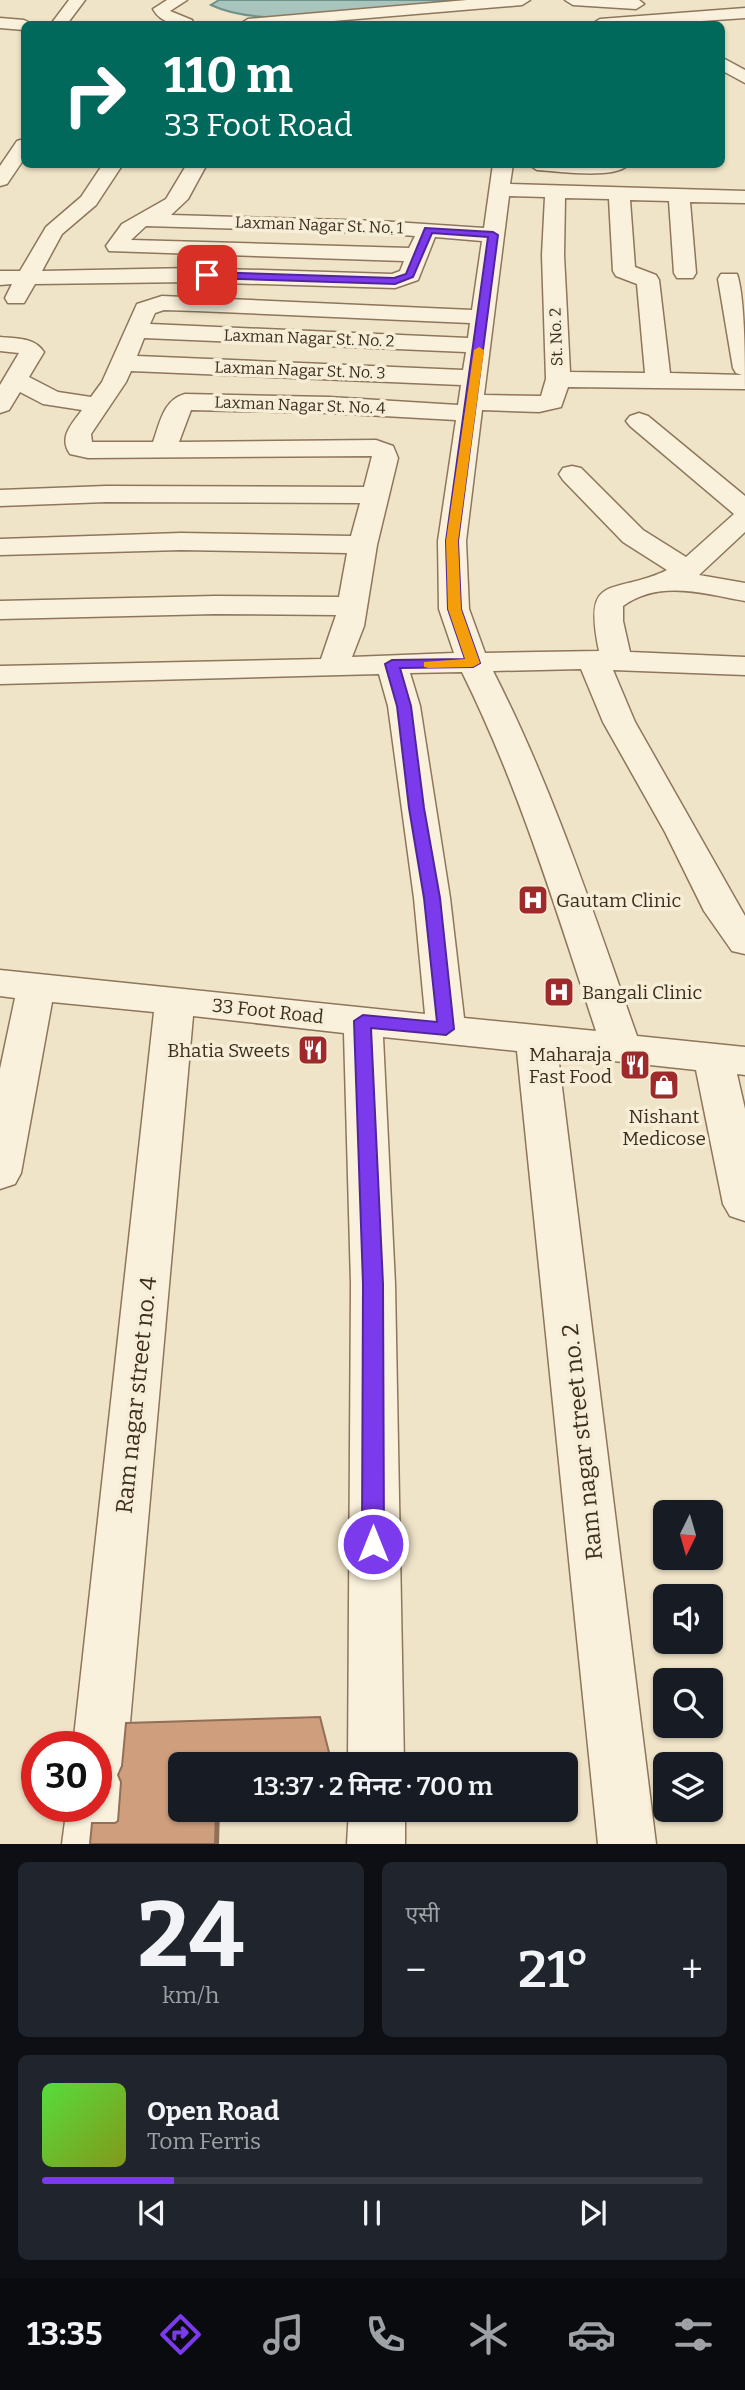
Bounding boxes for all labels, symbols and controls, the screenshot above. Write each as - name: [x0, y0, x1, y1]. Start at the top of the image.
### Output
- text: 110 m: [164, 46, 293, 105]
- icon: right: [49, 49, 140, 140]
- text: 33 Foot Road: [164, 106, 353, 144]
- street label: Laxman Nagar St. No. 1: [235, 213, 404, 237]
- pin: [177, 245, 237, 305]
- icon: arrive: [188, 256, 226, 294]
- street label: St. No. 2: [545, 307, 567, 367]
- street label: Laxman Nagar St. No. 2: [223, 326, 395, 350]
- street label: Laxman Nagar St. No. 3: [214, 358, 386, 382]
- street label: Laxman Nagar St. No. 4: [214, 393, 387, 418]
- hospital icon: Gautam Clinic: [516, 883, 550, 917]
- place label: Gautam Clinic: [556, 889, 681, 912]
- hospital icon: Bangali Clinic: [542, 975, 576, 1009]
- place label: Bangali Clinic: [582, 981, 702, 1004]
- street label: 33 Foot Road: [211, 994, 325, 1028]
- restaurant icon: Bhatia Sweets: [296, 1033, 330, 1067]
- place label: Bhatia Sweets: [167, 1039, 290, 1062]
- place label: Maharaja Fast Food: [529, 1043, 613, 1088]
- restaurant icon: Maharaja Fast Food: [618, 1048, 652, 1082]
- shop icon: Nishant Medicose: [647, 1068, 681, 1102]
- place label: Nishant Medicose: [622, 1105, 706, 1150]
- street label: Ram nagar street no. 4: [110, 1274, 162, 1515]
- street label: Ram nagar street no. 2: [556, 1323, 608, 1561]
- north arrow: [653, 1500, 723, 1570]
- map controls: [653, 1500, 723, 1822]
- position arrow: [336, 1507, 410, 1581]
- button: sound: [653, 1584, 723, 1654]
- button: search: [653, 1668, 723, 1738]
- speed limit sign: 30: [21, 1731, 112, 1822]
- button: layers: [653, 1752, 723, 1822]
- text: 13:37 · 2 मिनट · 700 m: [253, 1771, 493, 1802]
- text: 24: [137, 1881, 244, 1990]
- text: एसी: [406, 1900, 440, 1928]
- text: 21°: [518, 1938, 590, 2001]
- text: −: [406, 1947, 426, 1993]
- text: +: [681, 1947, 703, 1993]
- text: km/h: [162, 1981, 219, 2009]
- text: Open Road: [147, 2096, 279, 2127]
- text: Tom Ferris: [147, 2127, 261, 2155]
- icon: previous: [133, 2194, 171, 2232]
- icon: pause: [353, 2194, 391, 2232]
- icon: next: [574, 2194, 612, 2232]
- icon: directions: [156, 2310, 205, 2359]
- icon: music: [259, 2310, 308, 2359]
- icon: phone: [361, 2310, 410, 2359]
- icon: climate: [464, 2310, 513, 2359]
- icon: car: [567, 2310, 616, 2359]
- icon: filters: [669, 2310, 718, 2359]
- text: 13:35: [27, 2315, 102, 2353]

